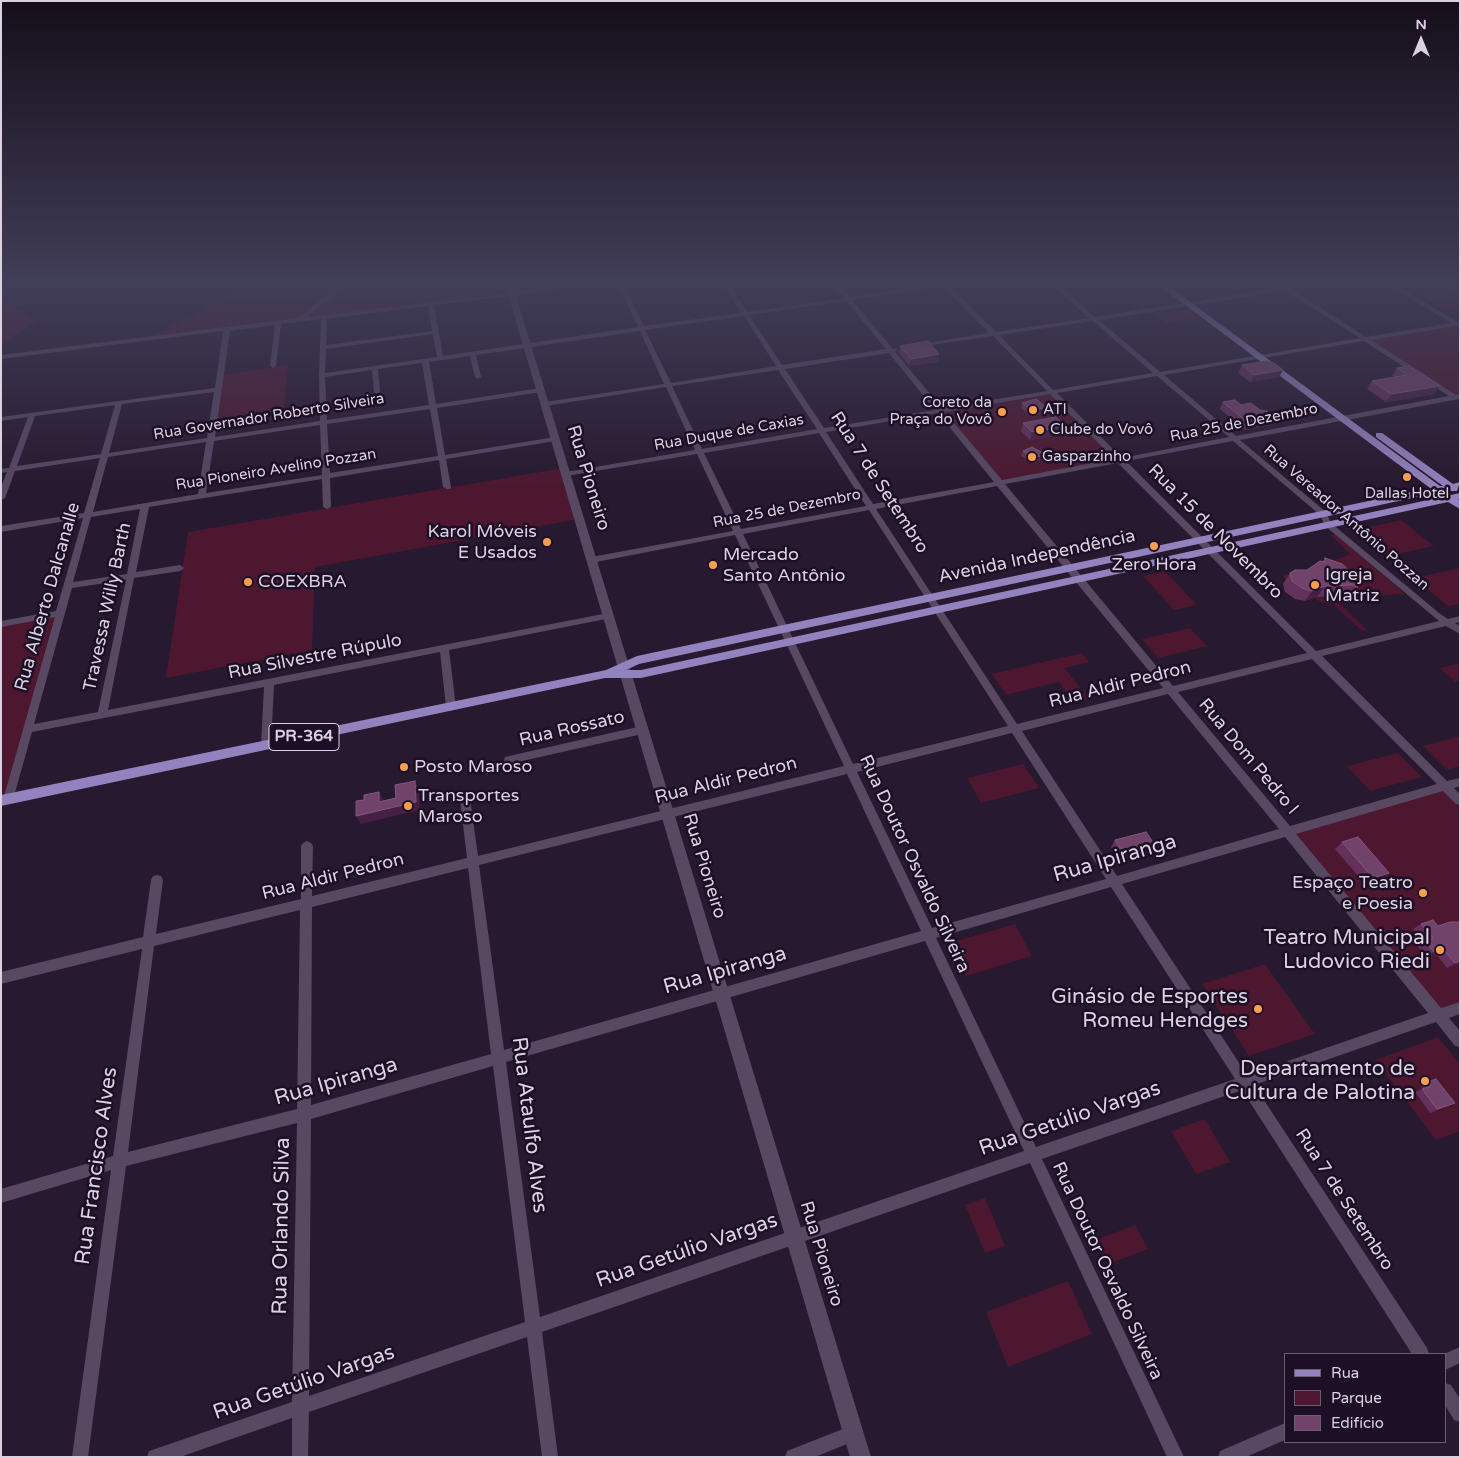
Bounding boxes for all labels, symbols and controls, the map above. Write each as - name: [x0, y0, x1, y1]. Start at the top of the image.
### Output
- north arrow: [1396, 15, 1446, 65]
- text: N: [1415, 16, 1427, 33]
- street label: Rua Governador Roberto Silveira: [152, 390, 386, 444]
- place label: Coreto da Praça do Vovô: [889, 394, 992, 429]
- street label: Rua 25 de Dezembro: [1169, 400, 1319, 446]
- place label: ATI: [1043, 401, 1067, 419]
- marker: ATI: [1027, 404, 1039, 416]
- marker: Coreto da Praça do Vovô: [996, 406, 1008, 418]
- street label: Rua 7 de Setembro: [825, 408, 933, 558]
- street label: Rua Duque de Caxias: [653, 411, 805, 455]
- place label: Clube do Vovô: [1050, 421, 1153, 439]
- street label: Rua Pioneiro: [562, 423, 614, 533]
- marker: Clube do Vovô: [1034, 424, 1046, 436]
- street label: Rua Vereador Antônio Pozzan: [1260, 441, 1432, 595]
- street label: Rua Pioneiro Avelino Pozzan: [174, 445, 378, 495]
- place label: Gasparzinho: [1042, 448, 1131, 466]
- marker: Gasparzinho: [1026, 451, 1038, 463]
- street label: Rua 15 de Novembro: [1143, 460, 1287, 604]
- marker: Dallas Hotel: [1401, 471, 1413, 483]
- place label: Dallas Hotel: [1365, 485, 1449, 503]
- street label: Rua 25 de Dezembro: [712, 486, 862, 532]
- street label: Rua Alberto Dalcanalle: [11, 500, 85, 694]
- street label: Travessa Willy Barth: [80, 521, 136, 693]
- place label: Karol Móveis E Usados: [427, 521, 537, 564]
- street label: Avenida Independência: [937, 526, 1137, 588]
- marker: Karol Móveis E Usados: [541, 536, 553, 548]
- marker: Zero Hora: [1148, 540, 1160, 552]
- place label: Mercado Santo Antônio: [723, 544, 845, 586]
- place label: Zero Hora: [1111, 554, 1197, 576]
- marker: Mercado Santo Antônio: [707, 559, 719, 571]
- place label: Igreja Matriz: [1325, 564, 1380, 606]
- place label: COEXBRA: [258, 571, 347, 593]
- marker: COEXBRA: [242, 576, 254, 588]
- marker: Igreja Matriz: [1309, 579, 1321, 591]
- street label: Rua Silvestre Rúpulo: [226, 630, 404, 684]
- street label: Rua Aldir Pedron: [1047, 657, 1193, 713]
- street label: Rua Dom Pedro I: [1193, 695, 1303, 819]
- street label: Rua Rossato: [517, 706, 627, 752]
- road number: PR-364: [269, 724, 339, 750]
- street label: Rua Doutor Osvaldo Silveira: [854, 752, 974, 976]
- street label: Rua Aldir Pedron: [653, 753, 799, 809]
- place label: Posto Maroso: [414, 756, 532, 778]
- marker: Posto Maroso: [398, 761, 410, 773]
- place label: Transportes Maroso: [418, 785, 519, 828]
- marker: Transportes Maroso: [402, 800, 414, 812]
- street label: Rua Pioneiro: [678, 811, 730, 921]
- street label: Rua Ipiranga: [1051, 829, 1179, 889]
- street label: Rua Aldir Pedron: [260, 849, 406, 905]
- place label: Espaço Teatro e Poesia: [1292, 872, 1413, 914]
- marker: Espaço Teatro e Poesia: [1417, 887, 1429, 899]
- place label: Teatro Municipal Ludovico Riedi: [1264, 925, 1430, 975]
- street label: Rua Ipiranga: [661, 941, 789, 1001]
- marker: Teatro Municipal Ludovico Riedi: [1434, 944, 1446, 956]
- place label: Ginásio de Esportes Romeu Hendges: [1051, 984, 1248, 1034]
- marker: Ginásio de Esportes Romeu Hendges: [1252, 1003, 1264, 1015]
- street label: Rua Ataulfo Alves: [506, 1035, 552, 1215]
- street label: Rua Ipiranga: [272, 1052, 400, 1112]
- place label: Departamento de Cultura de Palotina: [1225, 1056, 1415, 1106]
- street label: Rua Francisco Alves: [71, 1066, 123, 1266]
- marker: Departamento de Cultura de Palotina: [1419, 1075, 1431, 1087]
- street label: Rua Getúlio Vargas: [976, 1076, 1164, 1162]
- street label: Rua 7 de Setembro: [1290, 1125, 1398, 1275]
- street label: Rua Orlando Silva: [268, 1137, 296, 1315]
- street label: Rua Doutor Osvaldo Silveira: [1047, 1159, 1167, 1383]
- street label: Rua Pioneiro: [795, 1199, 847, 1309]
- street label: Rua Getúlio Vargas: [593, 1208, 781, 1294]
- street label: Rua Getúlio Vargas: [210, 1340, 398, 1426]
- legend: [1284, 1353, 1446, 1443]
- text: Rua: [1331, 1364, 1359, 1382]
- text: Parque: [1331, 1389, 1382, 1407]
- text: Edifício: [1331, 1414, 1384, 1432]

